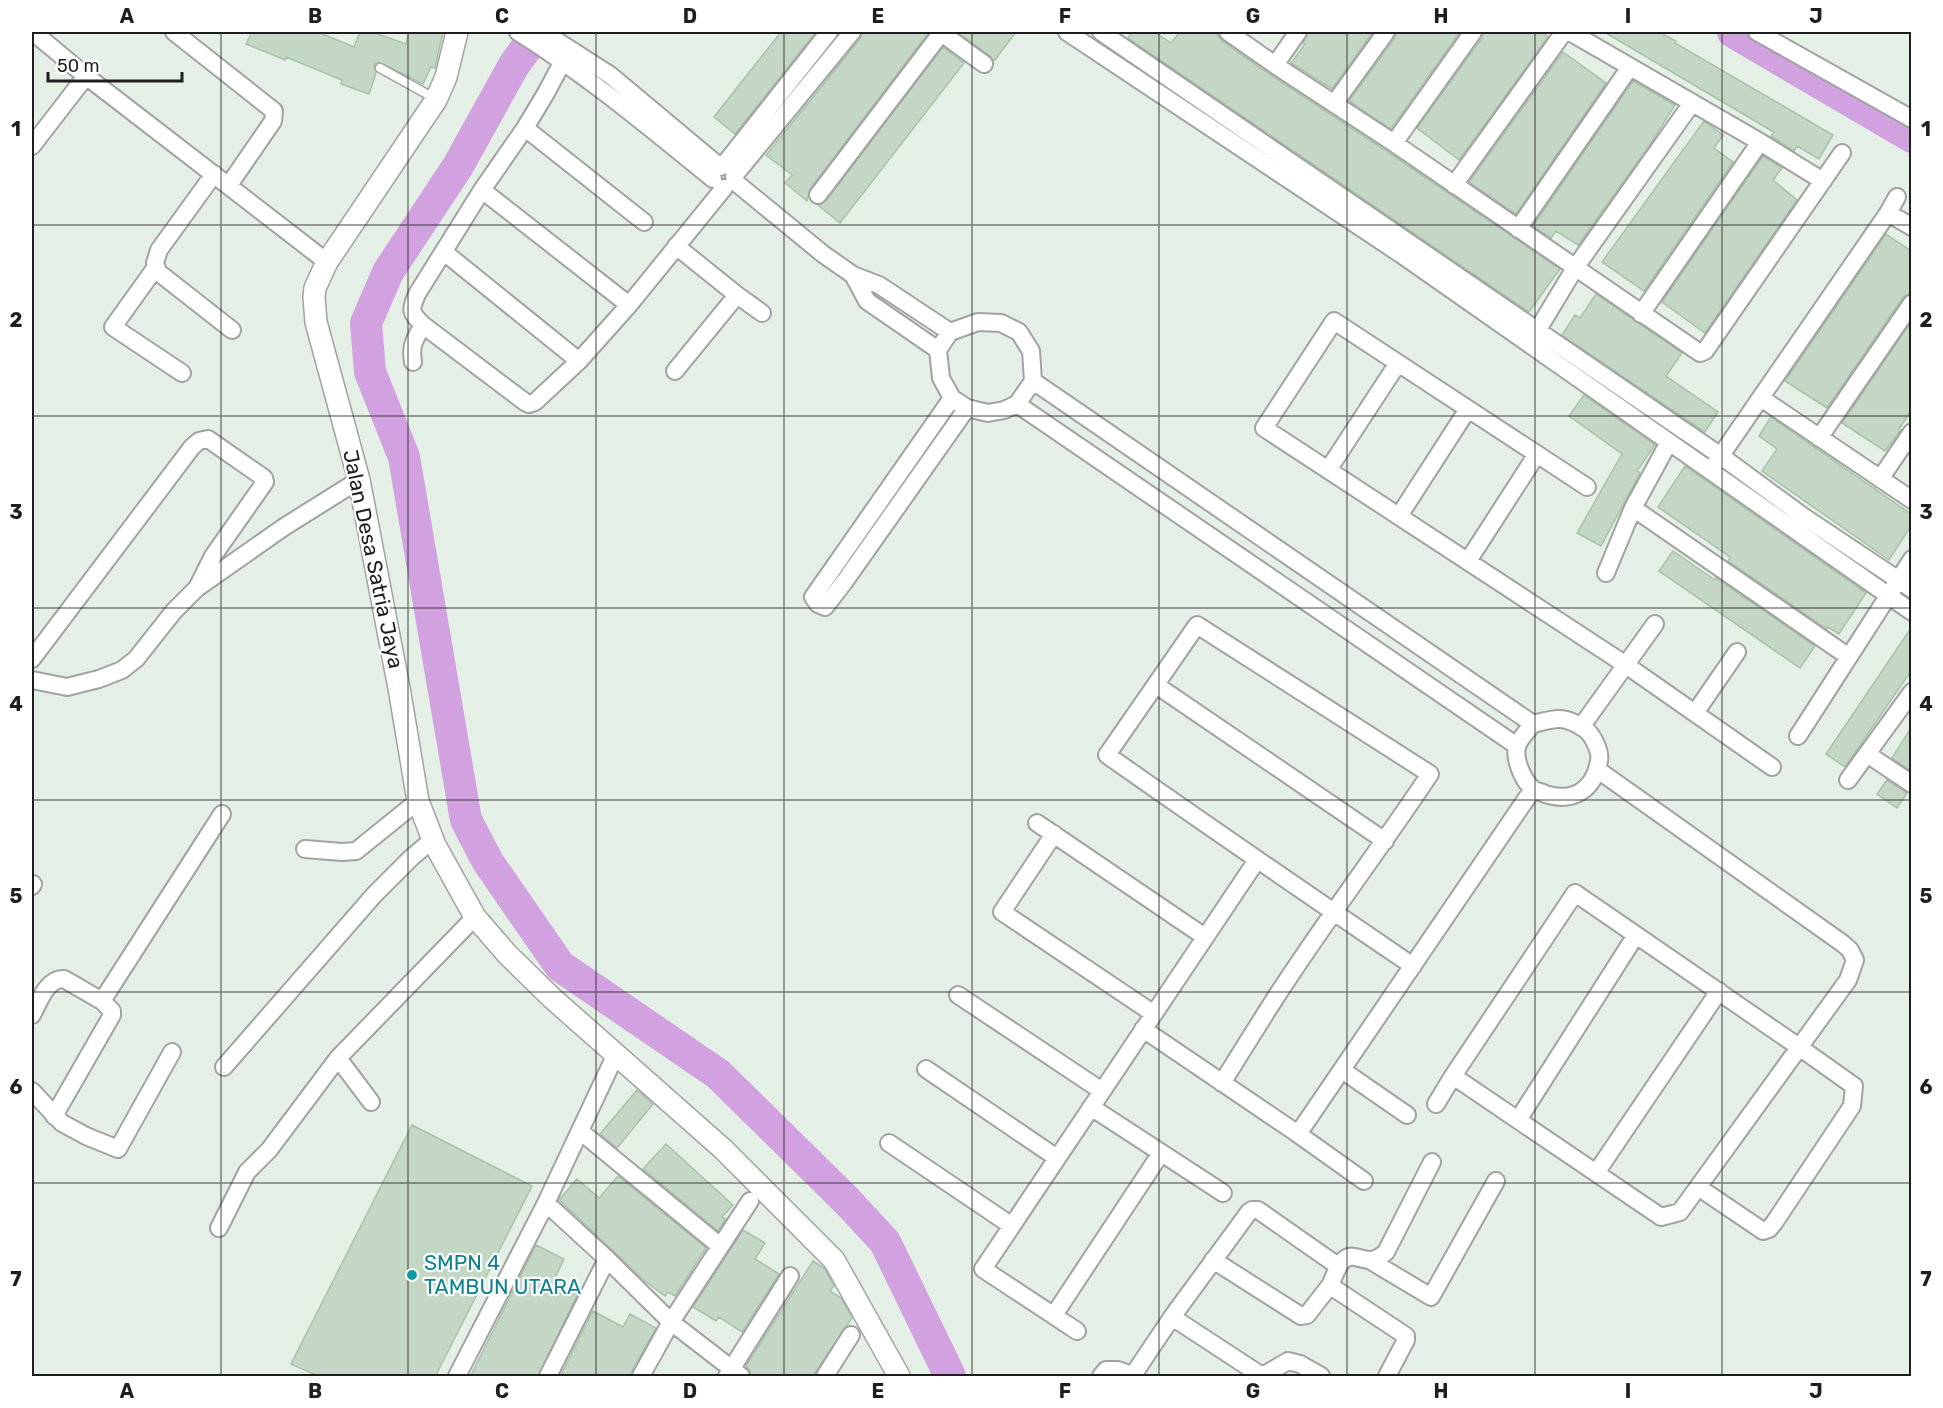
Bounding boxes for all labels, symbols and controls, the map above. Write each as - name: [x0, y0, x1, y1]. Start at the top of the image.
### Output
- text: A: [120, 4, 135, 28]
- text: B: [308, 4, 322, 28]
- text: C: [495, 4, 509, 28]
- text: D: [683, 4, 697, 28]
- text: E: [872, 4, 884, 28]
- text: F: [1059, 4, 1071, 28]
- text: G: [1246, 4, 1260, 28]
- text: H: [1434, 4, 1448, 28]
- text: I: [1625, 4, 1631, 28]
- text: J: [1809, 4, 1823, 28]
- scale bar: [48, 45, 182, 83]
- text: 50 m: [57, 55, 100, 77]
- text: 1: [11, 117, 21, 141]
- text: 1: [1921, 117, 1931, 141]
- text: 2: [10, 308, 23, 332]
- text: 2: [1920, 308, 1933, 332]
- street label: Jalan Desa Satria Jaya: [338, 447, 409, 671]
- text: 3: [9, 500, 23, 524]
- text: 3: [1919, 500, 1933, 524]
- text: 4: [9, 692, 23, 716]
- text: 4: [1919, 692, 1933, 716]
- text: 5: [10, 884, 23, 908]
- text: 5: [1920, 884, 1933, 908]
- text: 6: [9, 1075, 23, 1099]
- text: 6: [1919, 1075, 1933, 1099]
- place label: SMPN 4 TAMBUN UTARA: [424, 1250, 581, 1299]
- text: 7: [10, 1267, 22, 1291]
- text: 7: [1920, 1267, 1932, 1291]
- marker: SMPN 4 TAMBUN UTARA: [405, 1268, 419, 1282]
- text: A: [120, 1379, 135, 1403]
- text: B: [308, 1379, 322, 1403]
- text: C: [495, 1379, 509, 1403]
- text: D: [683, 1379, 697, 1403]
- text: E: [872, 1379, 884, 1403]
- text: F: [1059, 1379, 1071, 1403]
- text: G: [1246, 1379, 1260, 1403]
- text: H: [1434, 1379, 1448, 1403]
- text: I: [1625, 1379, 1631, 1403]
- text: J: [1809, 1379, 1823, 1403]

